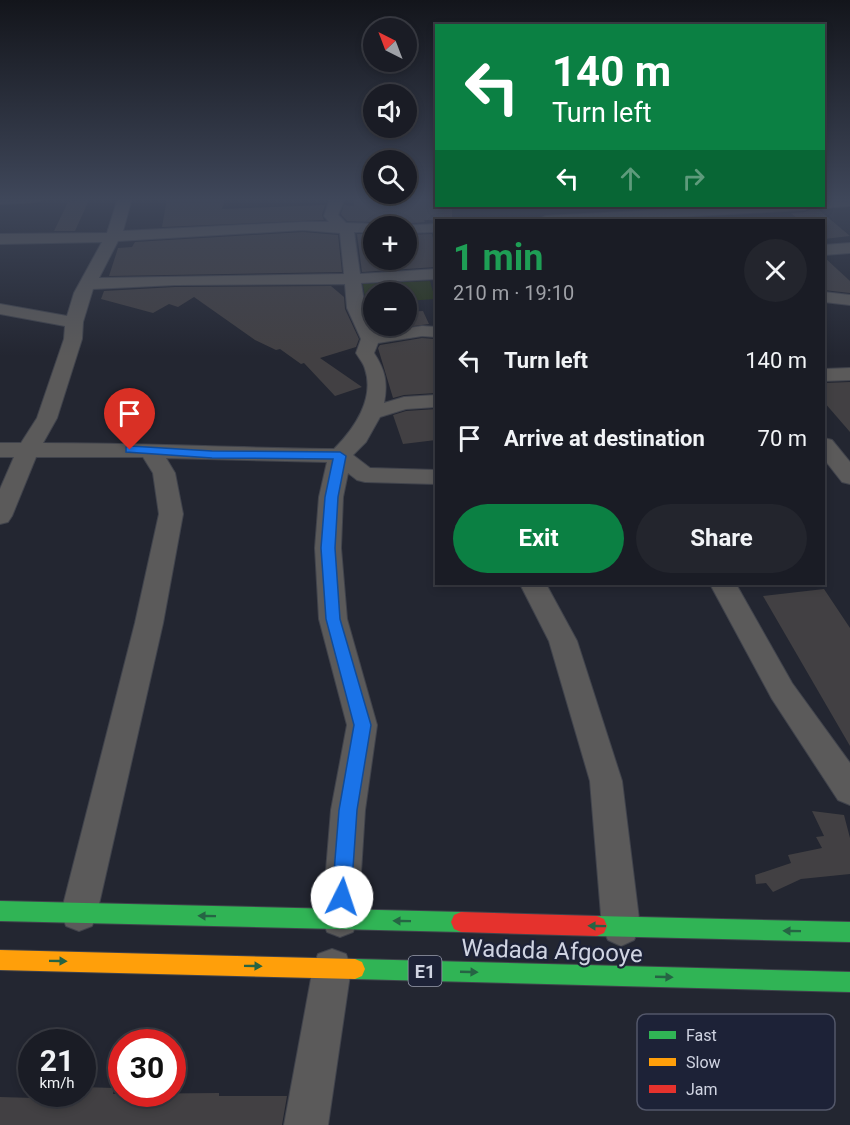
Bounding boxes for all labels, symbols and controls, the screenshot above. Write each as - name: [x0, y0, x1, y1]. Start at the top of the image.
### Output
- north arrow: [363, 18, 417, 72]
- map controls: [363, 18, 417, 336]
- text: 140 m: [552, 47, 671, 96]
- icon: left: [453, 48, 531, 126]
- button: sound: [363, 84, 417, 138]
- text: Turn left: [552, 97, 652, 129]
- button: search: [363, 150, 417, 204]
- icon: left: [551, 162, 584, 195]
- icon: ahead: [614, 162, 647, 195]
- icon: right: [677, 162, 710, 195]
- button: +: [363, 216, 417, 270]
- text: 1 min: [453, 237, 544, 279]
- button: close: [744, 239, 807, 302]
- text: 210 m · 19:10: [453, 281, 574, 305]
- button: −: [363, 282, 417, 336]
- icon: left: [453, 344, 486, 377]
- text: Turn left: [504, 348, 588, 373]
- text: 140 m: [745, 348, 807, 373]
- pin: [104, 388, 155, 450]
- icon: arrive: [113, 397, 146, 430]
- icon: arrive: [453, 422, 486, 455]
- text: Arrive at destination: [504, 426, 705, 451]
- text: 70 m: [758, 426, 807, 451]
- button: Exit: [453, 504, 624, 573]
- button: Share: [636, 504, 807, 573]
- position arrow: [310, 865, 374, 929]
- one-way arrow: [197, 911, 216, 921]
- one-way arrow: [392, 916, 411, 926]
- one-way arrow: [587, 921, 606, 931]
- one-way arrow: [782, 926, 801, 936]
- street label: Wadada Afgooye: [461, 934, 643, 968]
- one-way arrow: [49, 956, 68, 966]
- road number: E1: [408, 956, 442, 986]
- one-way arrow: [244, 961, 263, 971]
- one-way arrow: [460, 967, 479, 977]
- one-way arrow: [655, 972, 674, 982]
- legend: [637, 1014, 835, 1110]
- text: Fast: [686, 1026, 717, 1045]
- speed limit sign: 30: [108, 1029, 186, 1107]
- text: 21: [40, 1043, 74, 1078]
- text: Slow: [686, 1053, 721, 1072]
- text: km/h: [39, 1074, 75, 1092]
- text: Jam: [686, 1080, 718, 1099]

